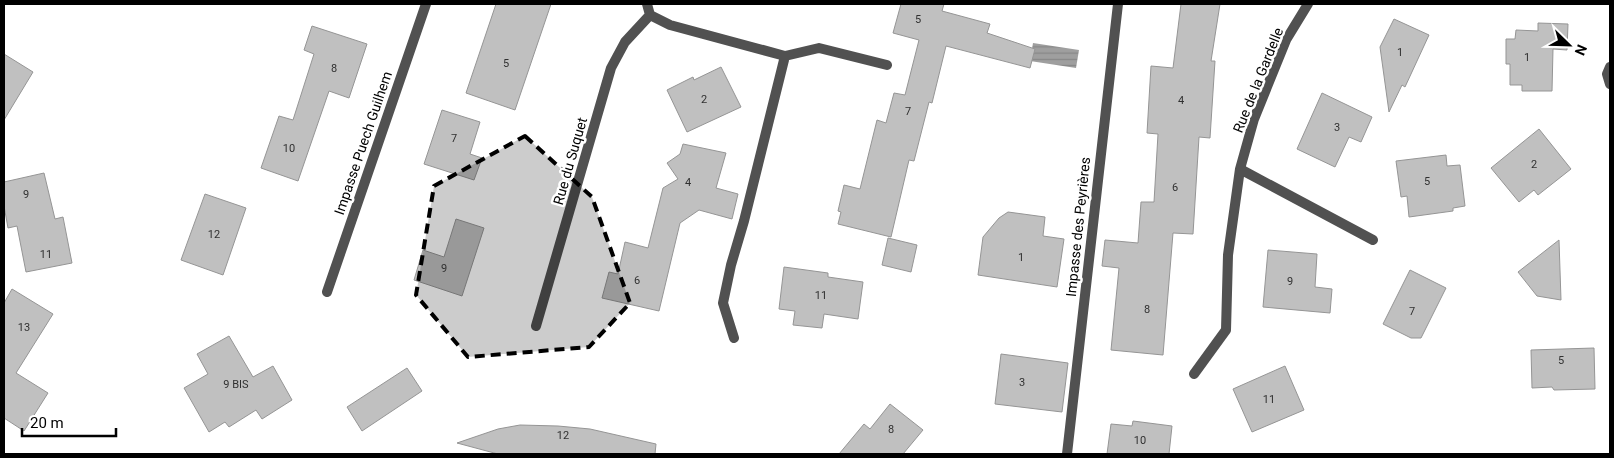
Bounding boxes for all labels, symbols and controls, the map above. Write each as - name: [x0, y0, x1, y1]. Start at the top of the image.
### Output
- house number: 5: [915, 13, 921, 26]
- north arrow: [1544, 20, 1594, 70]
- street label: Rue de la Gardelle: [1230, 25, 1286, 135]
- text: N: [1572, 42, 1590, 58]
- house number: 1: [1397, 46, 1403, 59]
- house number: 1: [1524, 51, 1530, 64]
- house number: 5: [503, 57, 509, 70]
- house number: 8: [331, 62, 337, 75]
- street label: Impasse Puech Guilhem: [331, 69, 395, 217]
- house number: 2: [701, 93, 707, 106]
- house number: 4: [1178, 94, 1184, 107]
- house number: 7: [905, 105, 911, 118]
- street label: Rue du Suquet: [550, 115, 590, 206]
- house number: 3: [1334, 121, 1340, 134]
- house number: 7: [451, 132, 457, 145]
- house number: 10: [283, 142, 295, 155]
- street label: Impasse des Peyrières: [1063, 156, 1093, 298]
- house number: 2: [1531, 158, 1537, 171]
- house number: 5: [1424, 175, 1430, 188]
- house number: 4: [685, 176, 691, 189]
- house number: 6: [1172, 181, 1178, 194]
- house number: 9: [23, 188, 29, 201]
- house number: 12: [208, 228, 220, 241]
- house number: 11: [40, 248, 52, 261]
- house number: 1: [1018, 251, 1024, 264]
- house number: 9: [441, 262, 447, 275]
- house number: 6: [634, 274, 640, 287]
- house number: 9: [1287, 275, 1293, 288]
- house number: 11: [815, 289, 827, 302]
- house number: 8: [1144, 303, 1150, 316]
- house number: 7: [1409, 305, 1415, 318]
- house number: 13: [18, 321, 30, 334]
- house number: 5: [1558, 354, 1564, 367]
- house number: 3: [1019, 376, 1025, 389]
- house number: 9 BIS: [223, 378, 249, 391]
- house number: 11: [1263, 393, 1275, 406]
- scale bar: [22, 406, 116, 438]
- text: 20 m: [30, 414, 64, 432]
- house number: 8: [888, 423, 894, 436]
- house number: 12: [557, 429, 569, 442]
- house number: 10: [1134, 434, 1146, 447]

